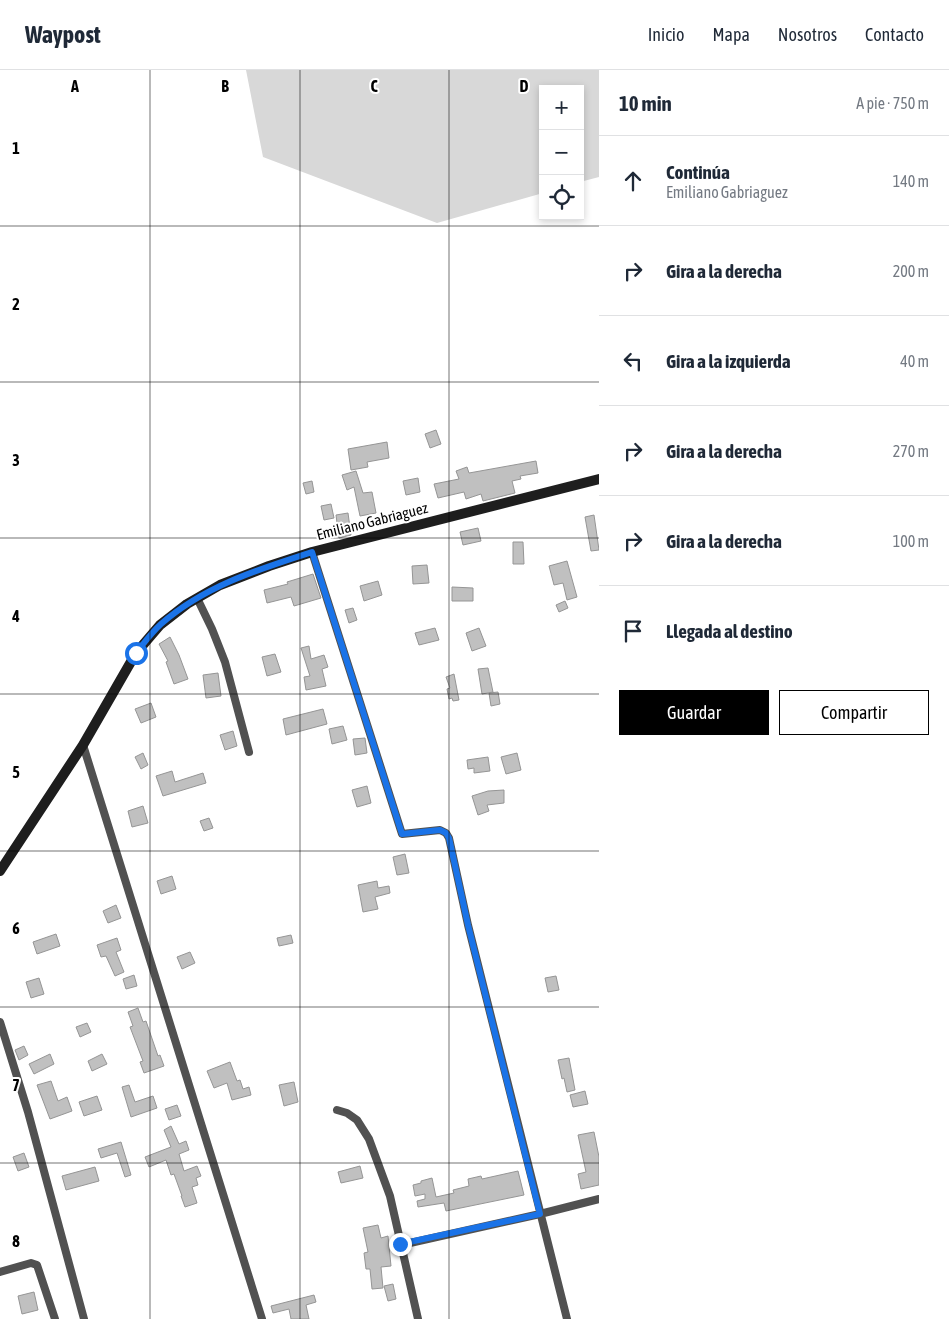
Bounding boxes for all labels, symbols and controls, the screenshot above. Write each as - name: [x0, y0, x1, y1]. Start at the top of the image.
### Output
- text: Waypost: [25, 21, 101, 48]
- text: Inicio: [648, 24, 684, 45]
- text: Mapa: [712, 24, 750, 45]
- text: Nosotros: [778, 24, 837, 45]
- text: Contacto: [865, 24, 924, 45]
- text: A: [70, 77, 79, 95]
- text: B: [221, 77, 229, 95]
- text: C: [370, 77, 378, 95]
- text: D: [520, 77, 529, 95]
- map controls: [539, 85, 584, 220]
- button: +: [539, 85, 584, 130]
- text: 10 min: [619, 91, 672, 115]
- text: A pie · 750 m: [856, 94, 929, 112]
- button: −: [539, 130, 584, 175]
- text: 1: [12, 139, 20, 157]
- text: Continúa: [666, 161, 730, 183]
- icon: ahead: [619, 167, 647, 195]
- text: 140 m: [893, 172, 929, 190]
- button: locate: [539, 175, 584, 220]
- text: Emiliano Gabriaguez: [666, 183, 788, 201]
- icon: right: [619, 257, 647, 285]
- text: Gira a la derecha: [666, 260, 782, 282]
- text: 200 m: [893, 262, 929, 280]
- text: 2: [12, 295, 20, 313]
- icon: left: [619, 347, 647, 375]
- text: Gira a la izquierda: [666, 350, 791, 372]
- text: 40 m: [900, 352, 929, 370]
- icon: right: [619, 437, 647, 465]
- text: Gira a la derecha: [666, 440, 782, 462]
- text: 270 m: [893, 442, 929, 460]
- text: 3: [12, 451, 20, 469]
- street label: Emiliano Gabriaguez: [315, 499, 430, 543]
- icon: right: [619, 527, 647, 555]
- text: Gira a la derecha: [666, 530, 782, 552]
- text: 100 m: [893, 532, 929, 550]
- text: 4: [11, 607, 20, 625]
- icon: arrive: [619, 617, 647, 645]
- text: Llegada al destino: [666, 620, 793, 642]
- route start: [125, 642, 148, 665]
- button: Guardar: [619, 690, 769, 735]
- button: Compartir: [779, 690, 929, 735]
- text: 5: [12, 763, 20, 781]
- text: 6: [12, 919, 20, 937]
- text: 7: [12, 1076, 20, 1094]
- text: 8: [12, 1232, 20, 1250]
- route end: [389, 1233, 412, 1256]

